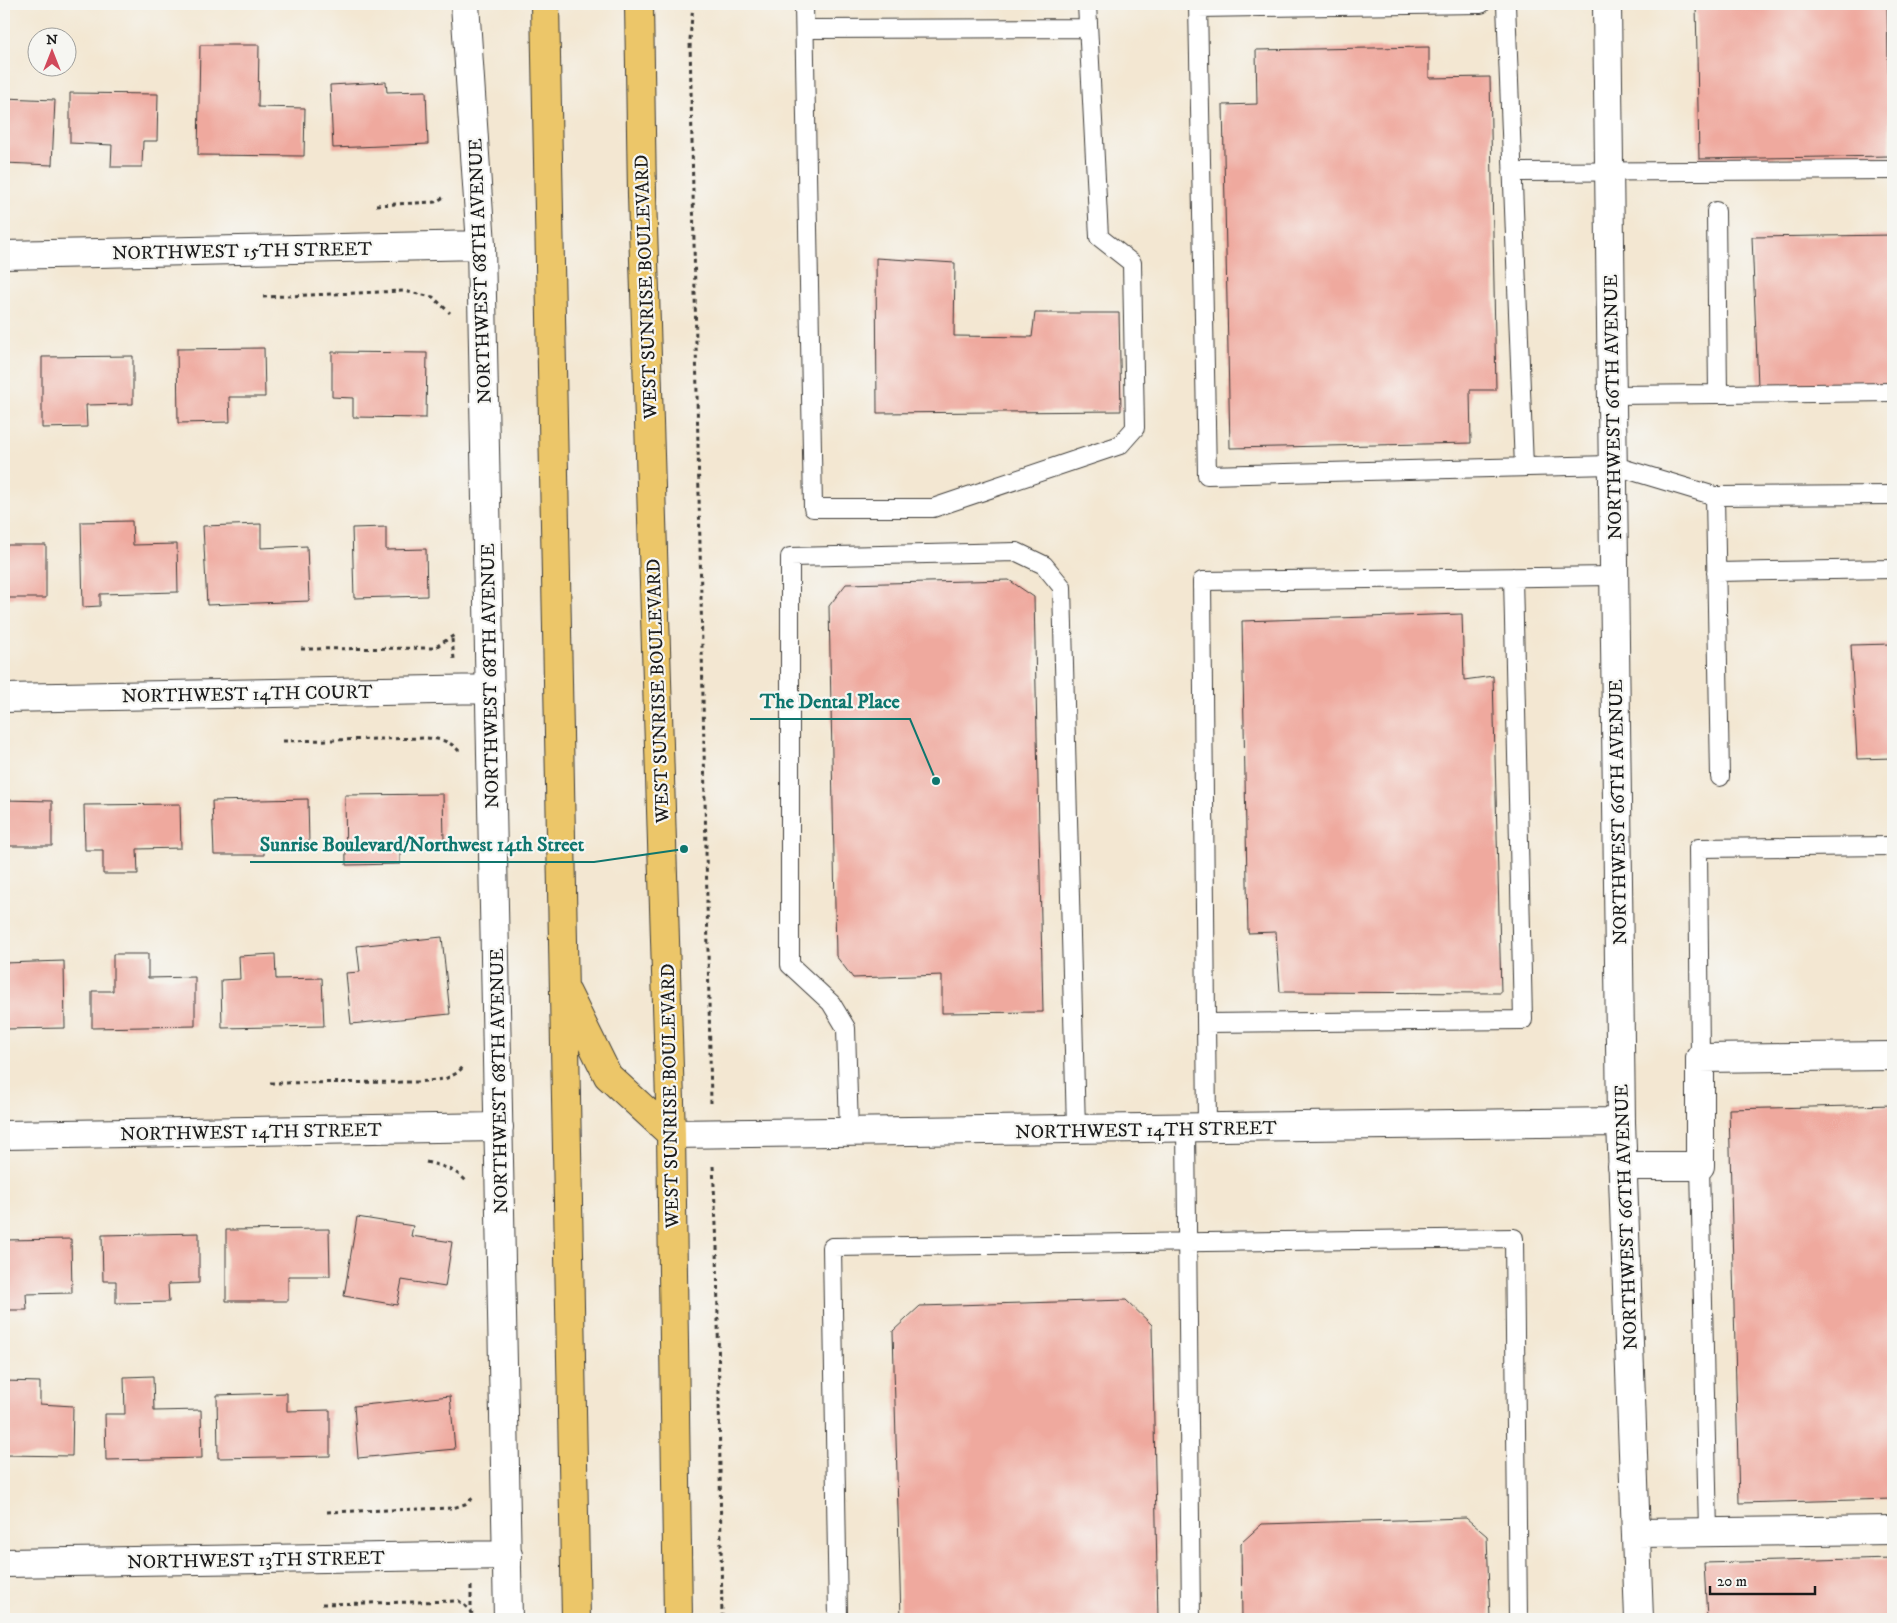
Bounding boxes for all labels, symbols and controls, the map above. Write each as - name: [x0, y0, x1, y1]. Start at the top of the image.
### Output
- north arrow: [28, 28, 78, 78]
- text: N: [46, 31, 58, 49]
- street label: NORTHWEST 68TH AVENUE: [464, 138, 497, 404]
- street label: WEST SUNRISE BOULEVARD: [630, 154, 663, 421]
- street label: NORTHWEST 15TH STREET: [112, 238, 373, 265]
- street label: NORTHWEST 66TH AVENUE: [1600, 274, 1627, 540]
- street label: NORTHWEST 68TH AVENUE: [477, 543, 504, 809]
- street label: WEST SUNRISE BOULEVARD: [642, 558, 675, 825]
- street label: NORTHWEST 66TH AVENUE: [1605, 679, 1632, 945]
- street label: NORTHWEST 14TH COURT: [121, 681, 373, 708]
- callout: The Dental Place: [750, 684, 910, 719]
- text: The Dental Place: [759, 690, 901, 715]
- callout: Sunrise Boulevard/Northwest 14th Street: [250, 827, 594, 862]
- text: Sunrise Boulevard/Northwest 14th Street: [260, 833, 585, 858]
- street label: NORTHWEST 68TH AVENUE: [486, 948, 513, 1214]
- street label: WEST SUNRISE BOULEVARD: [657, 963, 684, 1230]
- street label: NORTHWEST 66TH AVENUE: [1610, 1084, 1643, 1350]
- street label: NORTHWEST 14TH STREET: [1015, 1117, 1278, 1144]
- street label: NORTHWEST 14TH STREET: [120, 1119, 383, 1146]
- street label: NORTHWEST 13TH STREET: [127, 1547, 386, 1574]
- scale bar: [1710, 1563, 1814, 1595]
- text: 20 m: [1717, 1572, 1747, 1591]

